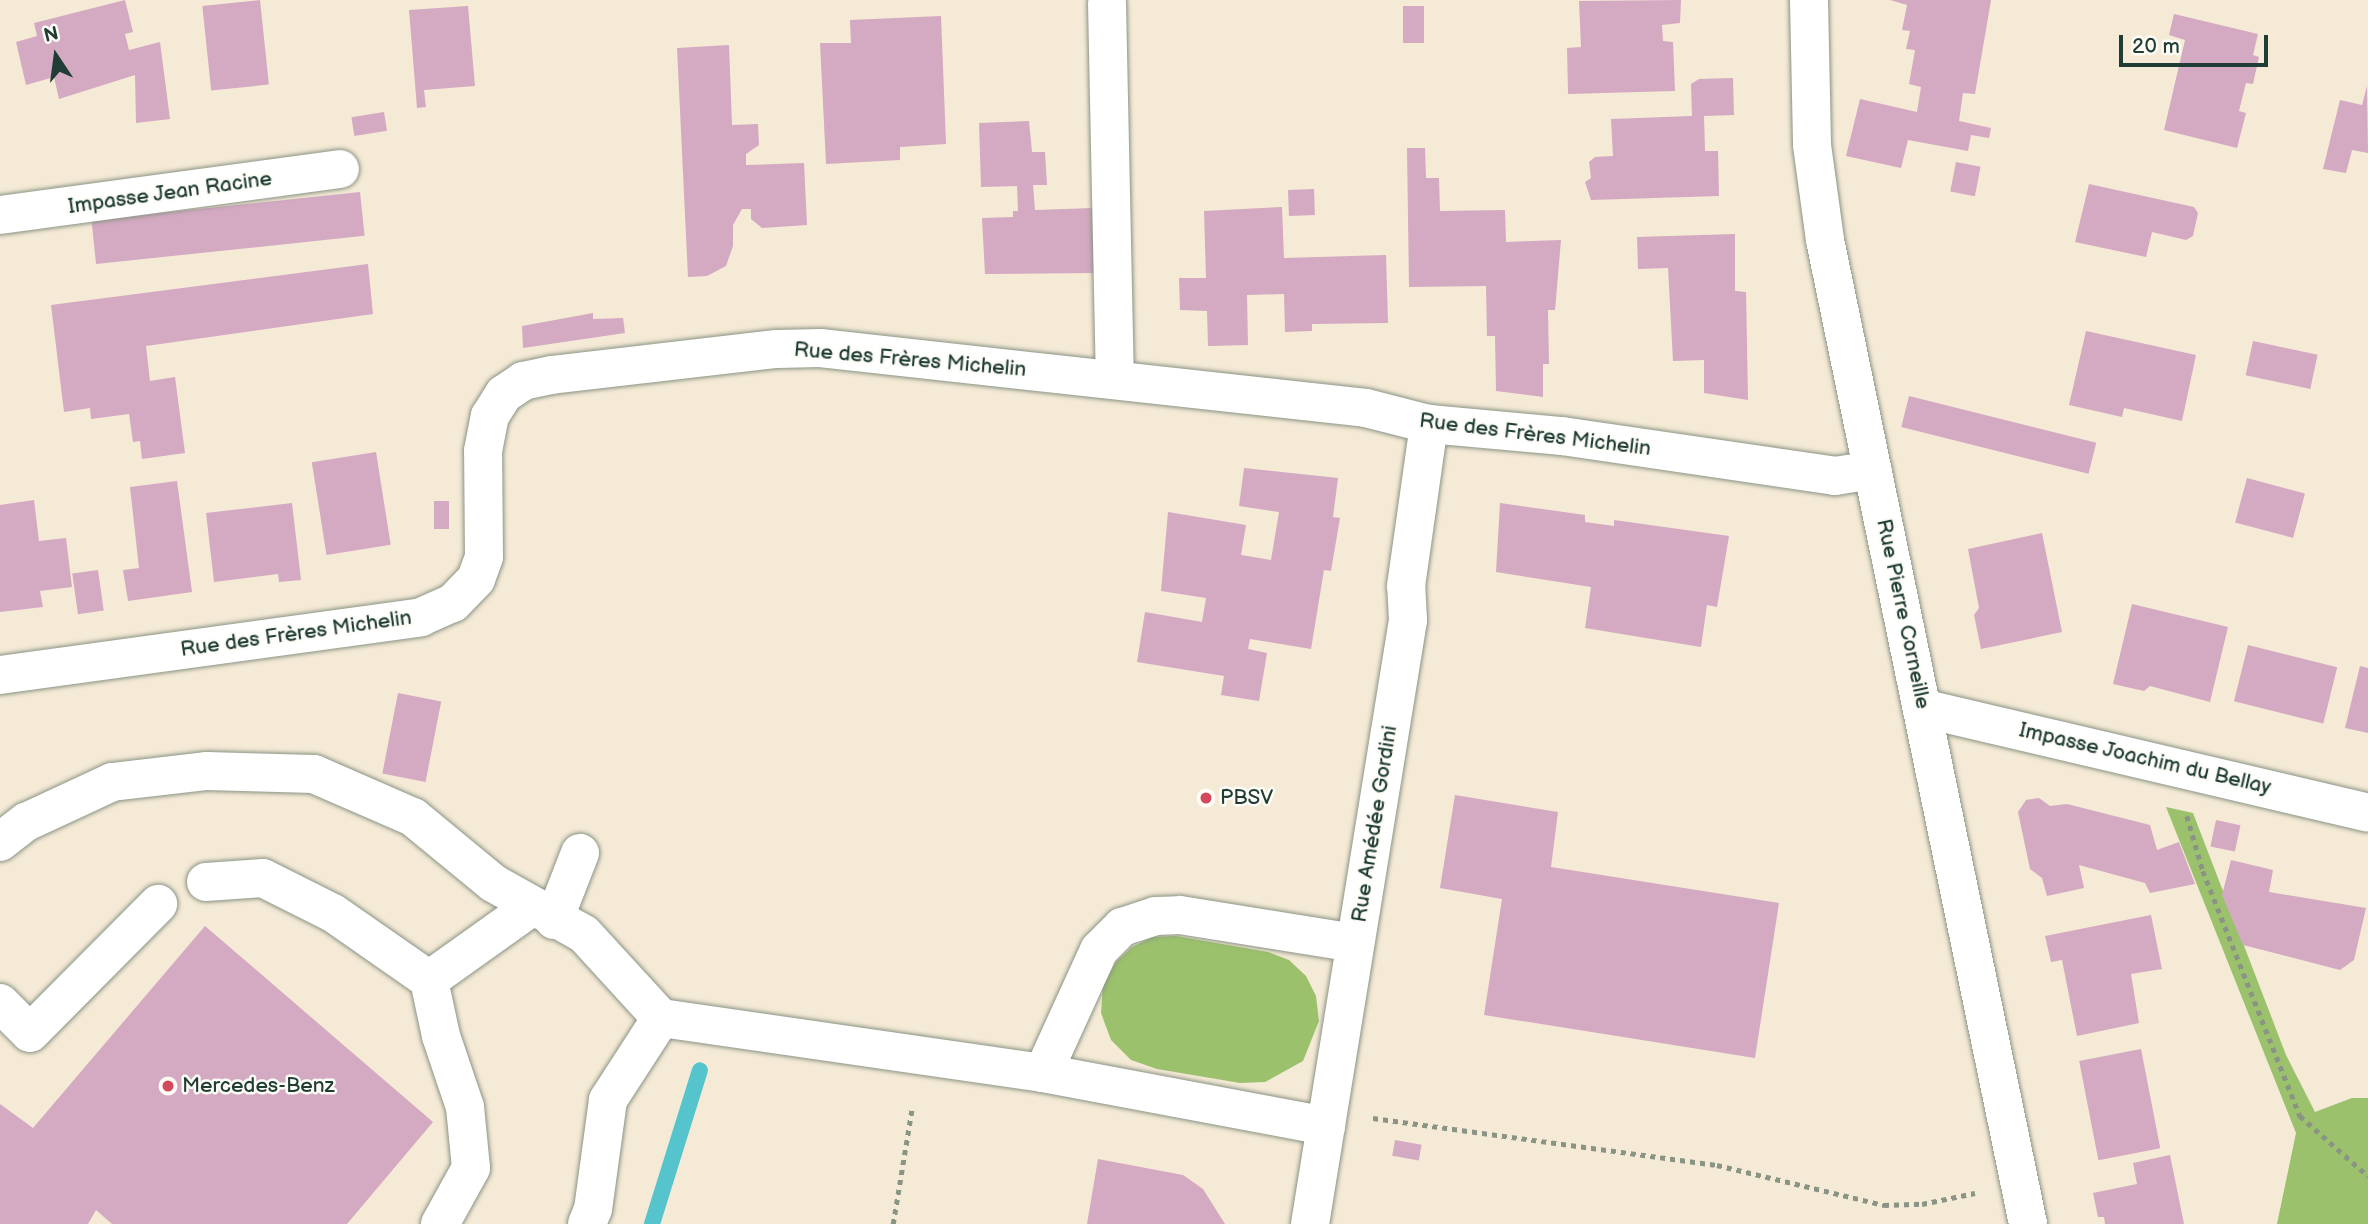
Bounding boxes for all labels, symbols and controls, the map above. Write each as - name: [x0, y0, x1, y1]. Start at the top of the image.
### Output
- north arrow: [21, 21, 91, 91]
- scale bar: [2123, 21, 2272, 65]
- text: N: [42, 22, 61, 48]
- text: 20 m: [2132, 34, 2180, 59]
- street label: Impasse Jean Racine: [66, 166, 274, 220]
- street label: Rue des Frères Michelin: [793, 337, 1027, 383]
- street label: Rue des Frères Michelin: [1418, 408, 1652, 462]
- street label: Rue Pierre Corneille: [1871, 517, 1935, 711]
- street label: Rue des Frères Michelin: [179, 605, 413, 663]
- street label: Impasse Joachim du Bellay: [2016, 718, 2274, 800]
- street label: Rue Amédée Gordini: [1347, 724, 1403, 924]
- place label: PBSV: [1220, 785, 1273, 811]
- marker: PBSV: [1198, 790, 1214, 806]
- place label: Mercedes-Benz: [182, 1073, 335, 1099]
- marker: Mercedes-Benz: [160, 1078, 176, 1094]

